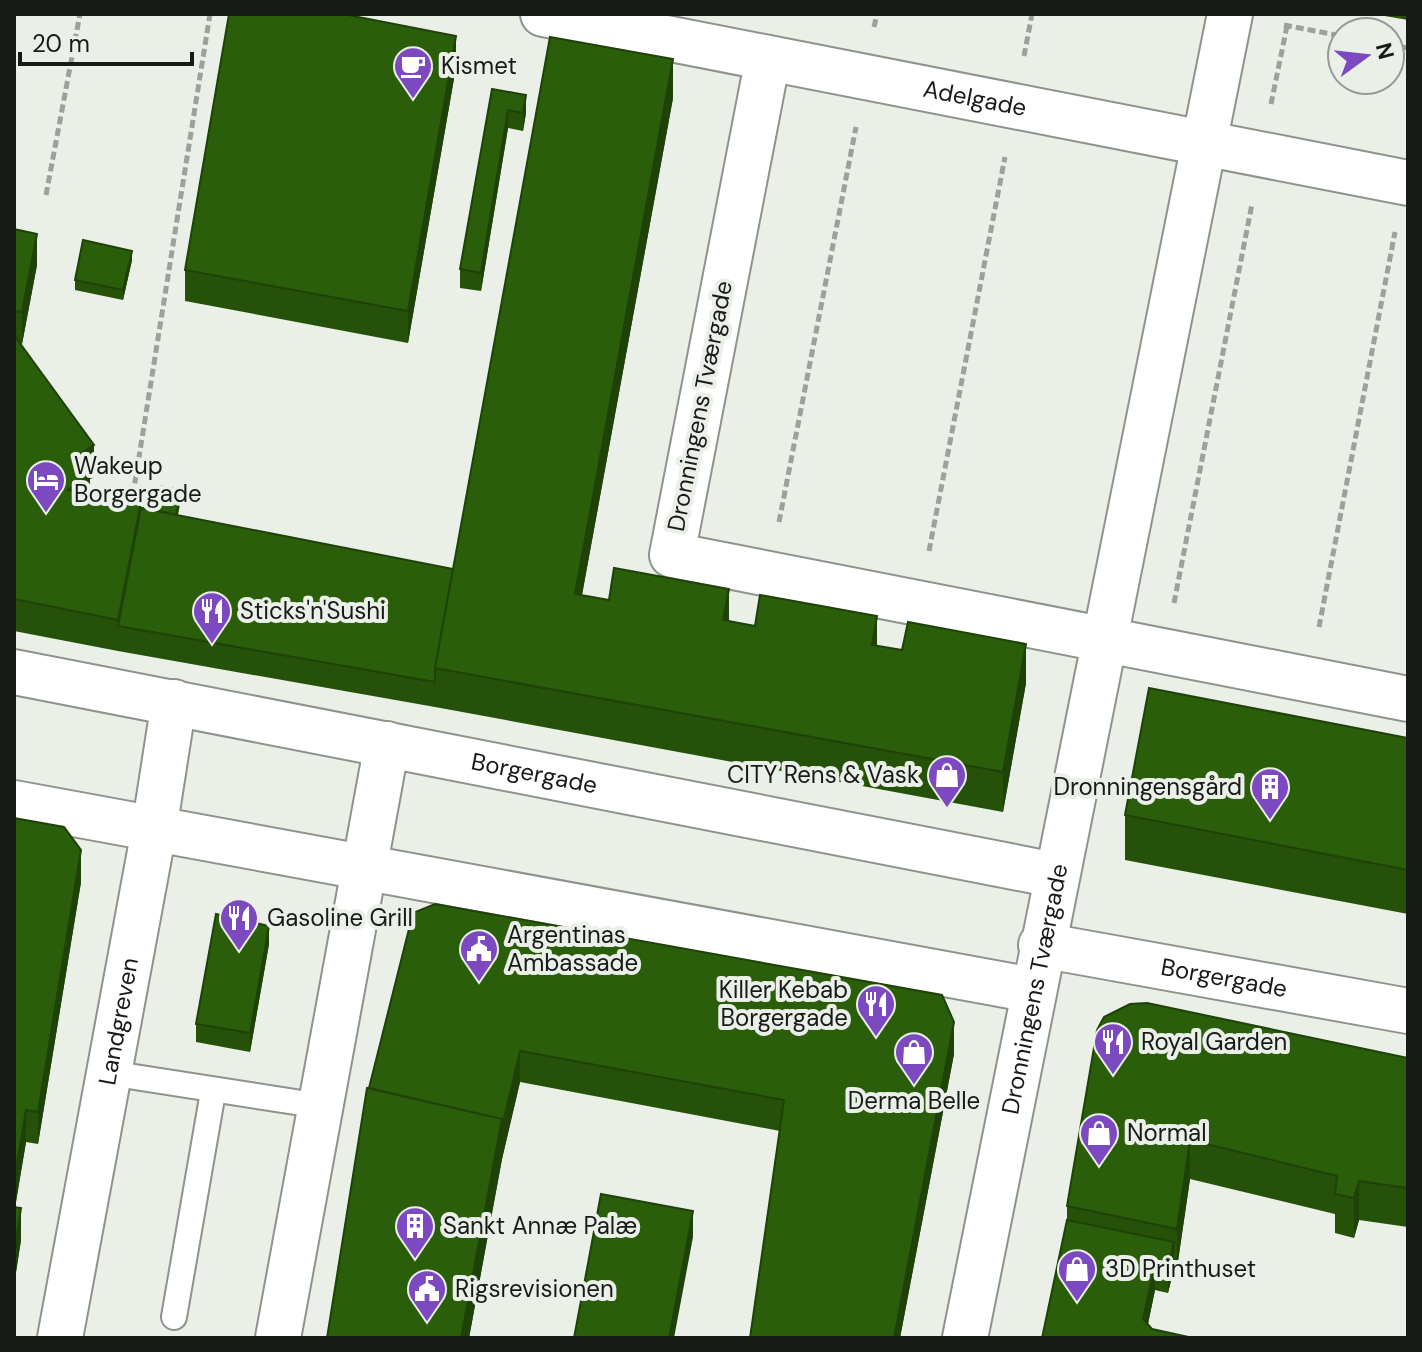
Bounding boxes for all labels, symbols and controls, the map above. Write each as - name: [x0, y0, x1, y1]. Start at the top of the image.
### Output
- scale bar: [20, 16, 192, 66]
- north arrow: [1326, 16, 1406, 96]
- text: 20 m: [32, 28, 90, 59]
- text: N: [1369, 39, 1401, 62]
- cafe icon: Kismet: [392, 45, 434, 100]
- place label: Kismet: [441, 50, 517, 81]
- street label: Adelgade: [921, 73, 1029, 123]
- street label: Dronningens Tværgade: [660, 278, 739, 534]
- place label: Wakeup Borgergade: [74, 450, 202, 509]
- hotel icon: Wakeup Borgergade: [25, 459, 67, 514]
- restaurant icon: Sticks'n'Sushi: [191, 590, 233, 645]
- place label: Sticks'n'Sushi: [240, 595, 386, 626]
- street label: Borgergade: [469, 746, 600, 800]
- shop icon: CITY Rens & Vask: [926, 754, 968, 809]
- place label: CITY Rens & Vask: [727, 759, 919, 790]
- building icon: Dronningensgård: [1249, 766, 1291, 821]
- place label: Dronningensgård: [1053, 771, 1242, 802]
- street label: Dronningens Tværgade: [994, 861, 1075, 1117]
- restaurant icon: Gasoline Grill: [218, 897, 260, 952]
- place label: Gasoline Grill: [267, 902, 413, 933]
- place label: Argentinas Ambassade: [507, 919, 638, 978]
- public building icon: Argentinas Ambassade: [458, 928, 500, 983]
- street label: Borgergade: [1159, 951, 1290, 1004]
- street label: Landgreven: [91, 955, 145, 1088]
- place label: Killer Kebab Borgergade: [719, 974, 848, 1033]
- restaurant icon: Killer Kebab Borgergade: [855, 983, 897, 1038]
- restaurant icon: Royal Garden: [1092, 1021, 1134, 1076]
- place label: Royal Garden: [1141, 1026, 1287, 1057]
- shop icon: Derma Belle: [893, 1031, 935, 1086]
- place label: Derma Belle: [848, 1085, 980, 1116]
- shop icon: Normal: [1078, 1112, 1120, 1167]
- place label: Normal: [1127, 1117, 1207, 1148]
- building icon: Sankt Annæ Palæ: [394, 1205, 436, 1260]
- place label: Sankt Annæ Palæ: [443, 1210, 637, 1241]
- shop icon: 3D Printhuset: [1056, 1248, 1098, 1303]
- place label: 3D Printhuset: [1105, 1253, 1256, 1284]
- public building icon: Rigsrevisionen: [406, 1268, 448, 1323]
- place label: Rigsrevisionen: [455, 1273, 614, 1304]

